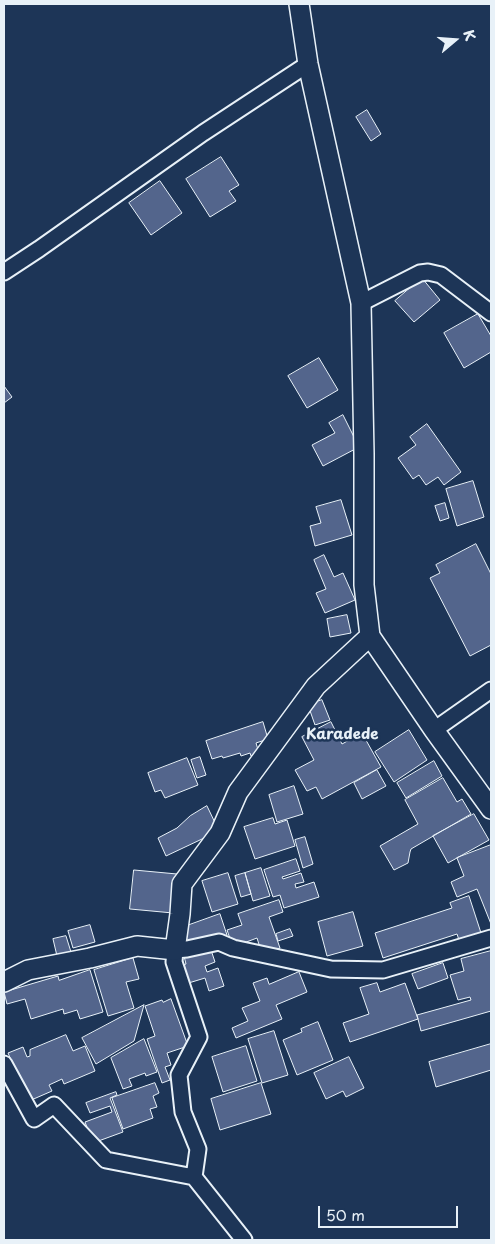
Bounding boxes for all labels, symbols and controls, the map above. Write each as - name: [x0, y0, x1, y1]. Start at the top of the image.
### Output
- north arrow: [430, 15, 480, 65]
- text: K: [458, 27, 481, 43]
- district label: Karadede: [306, 726, 378, 744]
- scale bar: [320, 1196, 460, 1228]
- text: 50 m: [326, 1203, 365, 1226]

